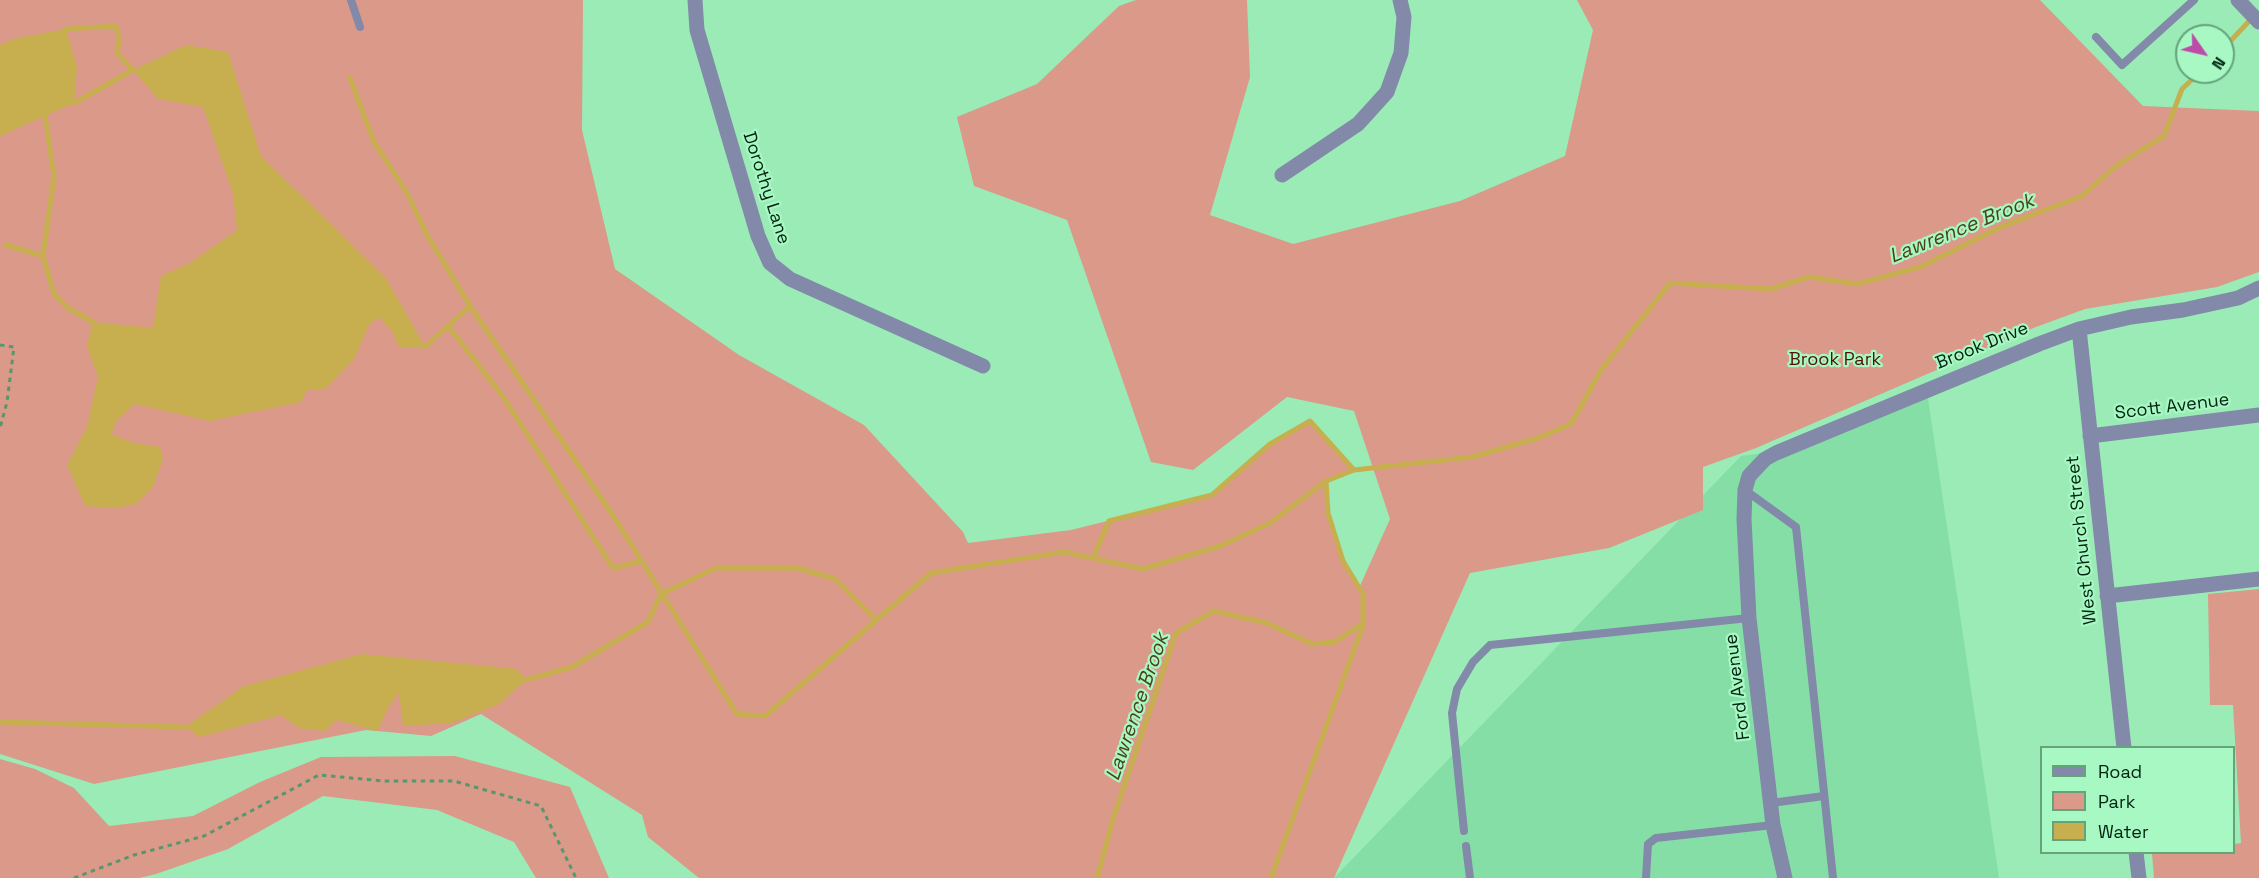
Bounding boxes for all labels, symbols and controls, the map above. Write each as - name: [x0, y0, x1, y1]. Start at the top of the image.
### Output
- north arrow: [2175, 24, 2235, 84]
- text: N: [2207, 53, 2230, 74]
- street label: Dorothy Lane: [738, 129, 794, 247]
- water label: Lawrence Brook: [1886, 189, 2038, 269]
- street label: Brook Drive: [1933, 318, 2031, 374]
- park label: Brook Park: [1789, 349, 1881, 371]
- street label: Scott Avenue: [2114, 389, 2230, 425]
- street label: West Church Street: [2062, 454, 2102, 626]
- water label: Lawrence Brook: [1102, 630, 1174, 784]
- street label: Ford Avenue: [1721, 633, 1755, 741]
- legend: [2040, 746, 2235, 854]
- text: Road: [2098, 760, 2142, 783]
- text: Park: [2098, 790, 2135, 813]
- text: Water: [2098, 820, 2149, 843]

